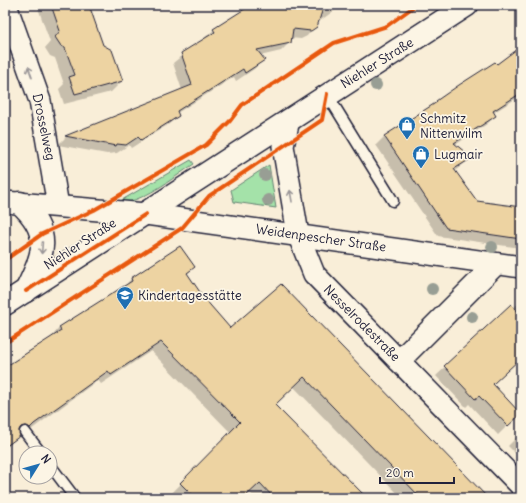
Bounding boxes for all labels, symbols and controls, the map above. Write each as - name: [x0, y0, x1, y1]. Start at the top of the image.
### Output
- street label: Niehler Straße: [337, 34, 417, 92]
- one-way arrow: [26, 66, 33, 79]
- street label: Drosselweg: [29, 92, 59, 162]
- place label: Schmitz Nittenwilm: [420, 110, 482, 142]
- shop icon: Schmitz Nittenwilm: [397, 115, 417, 140]
- shop icon: Lugmair: [411, 144, 431, 169]
- place label: Lugmair: [434, 146, 483, 163]
- one-way arrow: [287, 189, 295, 202]
- street label: Niehler Straße: [41, 214, 119, 274]
- street label: Weidenpescher Straße: [255, 220, 387, 256]
- one-way arrow: [38, 241, 45, 254]
- street label: Nesselrodestraße: [320, 281, 404, 365]
- school or university icon: Kindertagesstätte: [115, 285, 135, 310]
- place label: Kindertagesstätte: [138, 287, 242, 304]
- north arrow: [18, 445, 58, 485]
- text: N: [38, 452, 54, 466]
- scale bar: [380, 459, 454, 485]
- text: 20 m: [386, 465, 414, 480]

